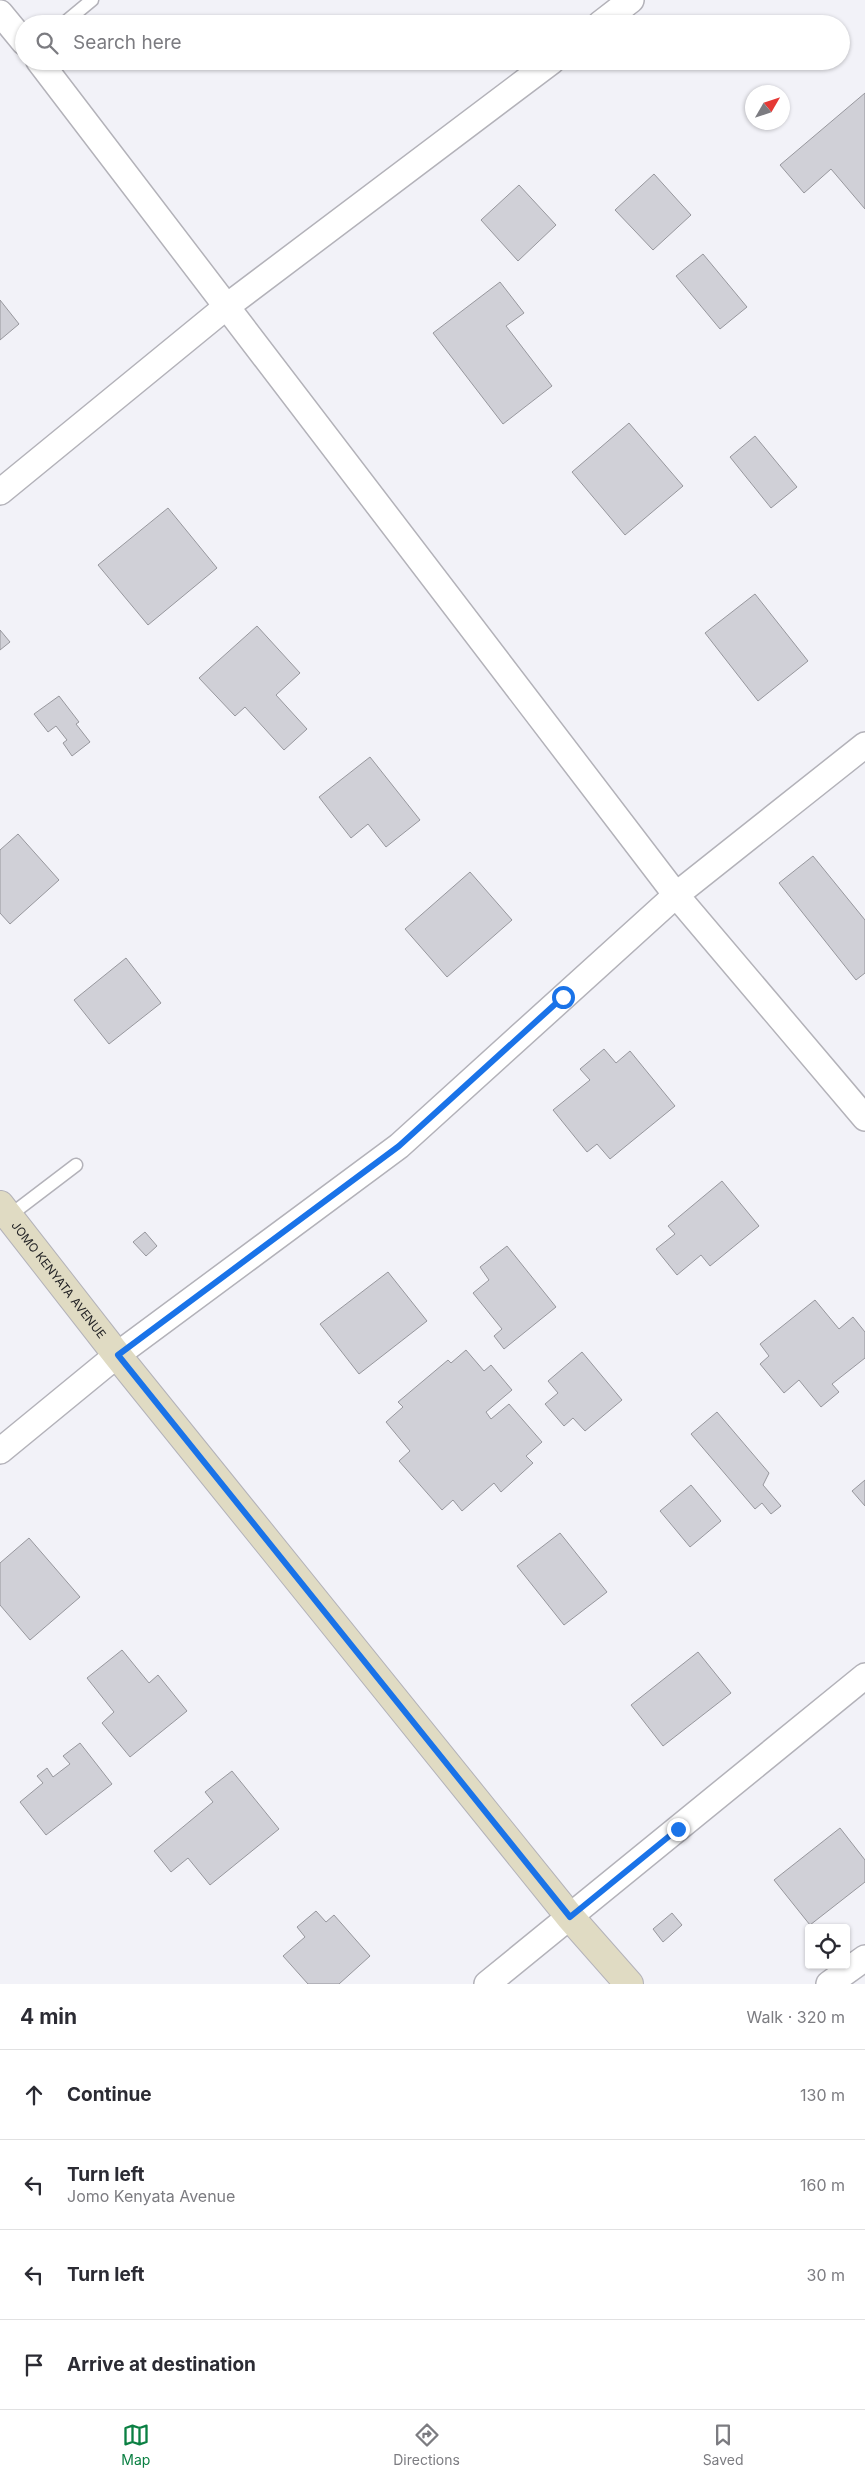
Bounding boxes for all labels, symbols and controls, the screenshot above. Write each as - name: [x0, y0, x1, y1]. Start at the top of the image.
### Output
- search box: [15, 15, 850, 70]
- icon: search: [33, 29, 61, 57]
- text: Search here: [73, 31, 182, 54]
- north arrow: [745, 85, 790, 130]
- route start: [552, 986, 575, 1009]
- street label: JOMO KENYATA AVENUE: [8, 1218, 109, 1341]
- route end: [667, 1818, 690, 1841]
- map controls: [805, 1924, 850, 1969]
- button: locate: [805, 1924, 850, 1969]
- text: 4 min: [20, 2004, 77, 2029]
- text: Walk · 320 m: [747, 2007, 845, 2027]
- icon: ahead: [20, 2081, 48, 2109]
- text: Continue: [67, 2083, 152, 2106]
- text: 130 m: [800, 2085, 845, 2105]
- text: Turn left: [67, 2163, 145, 2186]
- icon: left: [20, 2171, 48, 2199]
- text: 160 m: [800, 2175, 845, 2195]
- text: Jomo Kenyata Avenue: [67, 2186, 235, 2206]
- icon: left: [20, 2261, 48, 2289]
- text: Turn left: [67, 2263, 145, 2286]
- text: 30 m: [807, 2265, 845, 2285]
- icon: arrive: [20, 2351, 48, 2379]
- text: Arrive at destination: [67, 2353, 256, 2376]
- tab: Map: [121, 2421, 150, 2468]
- tab: Directions: [393, 2421, 460, 2468]
- tab: Saved: [703, 2421, 744, 2468]

